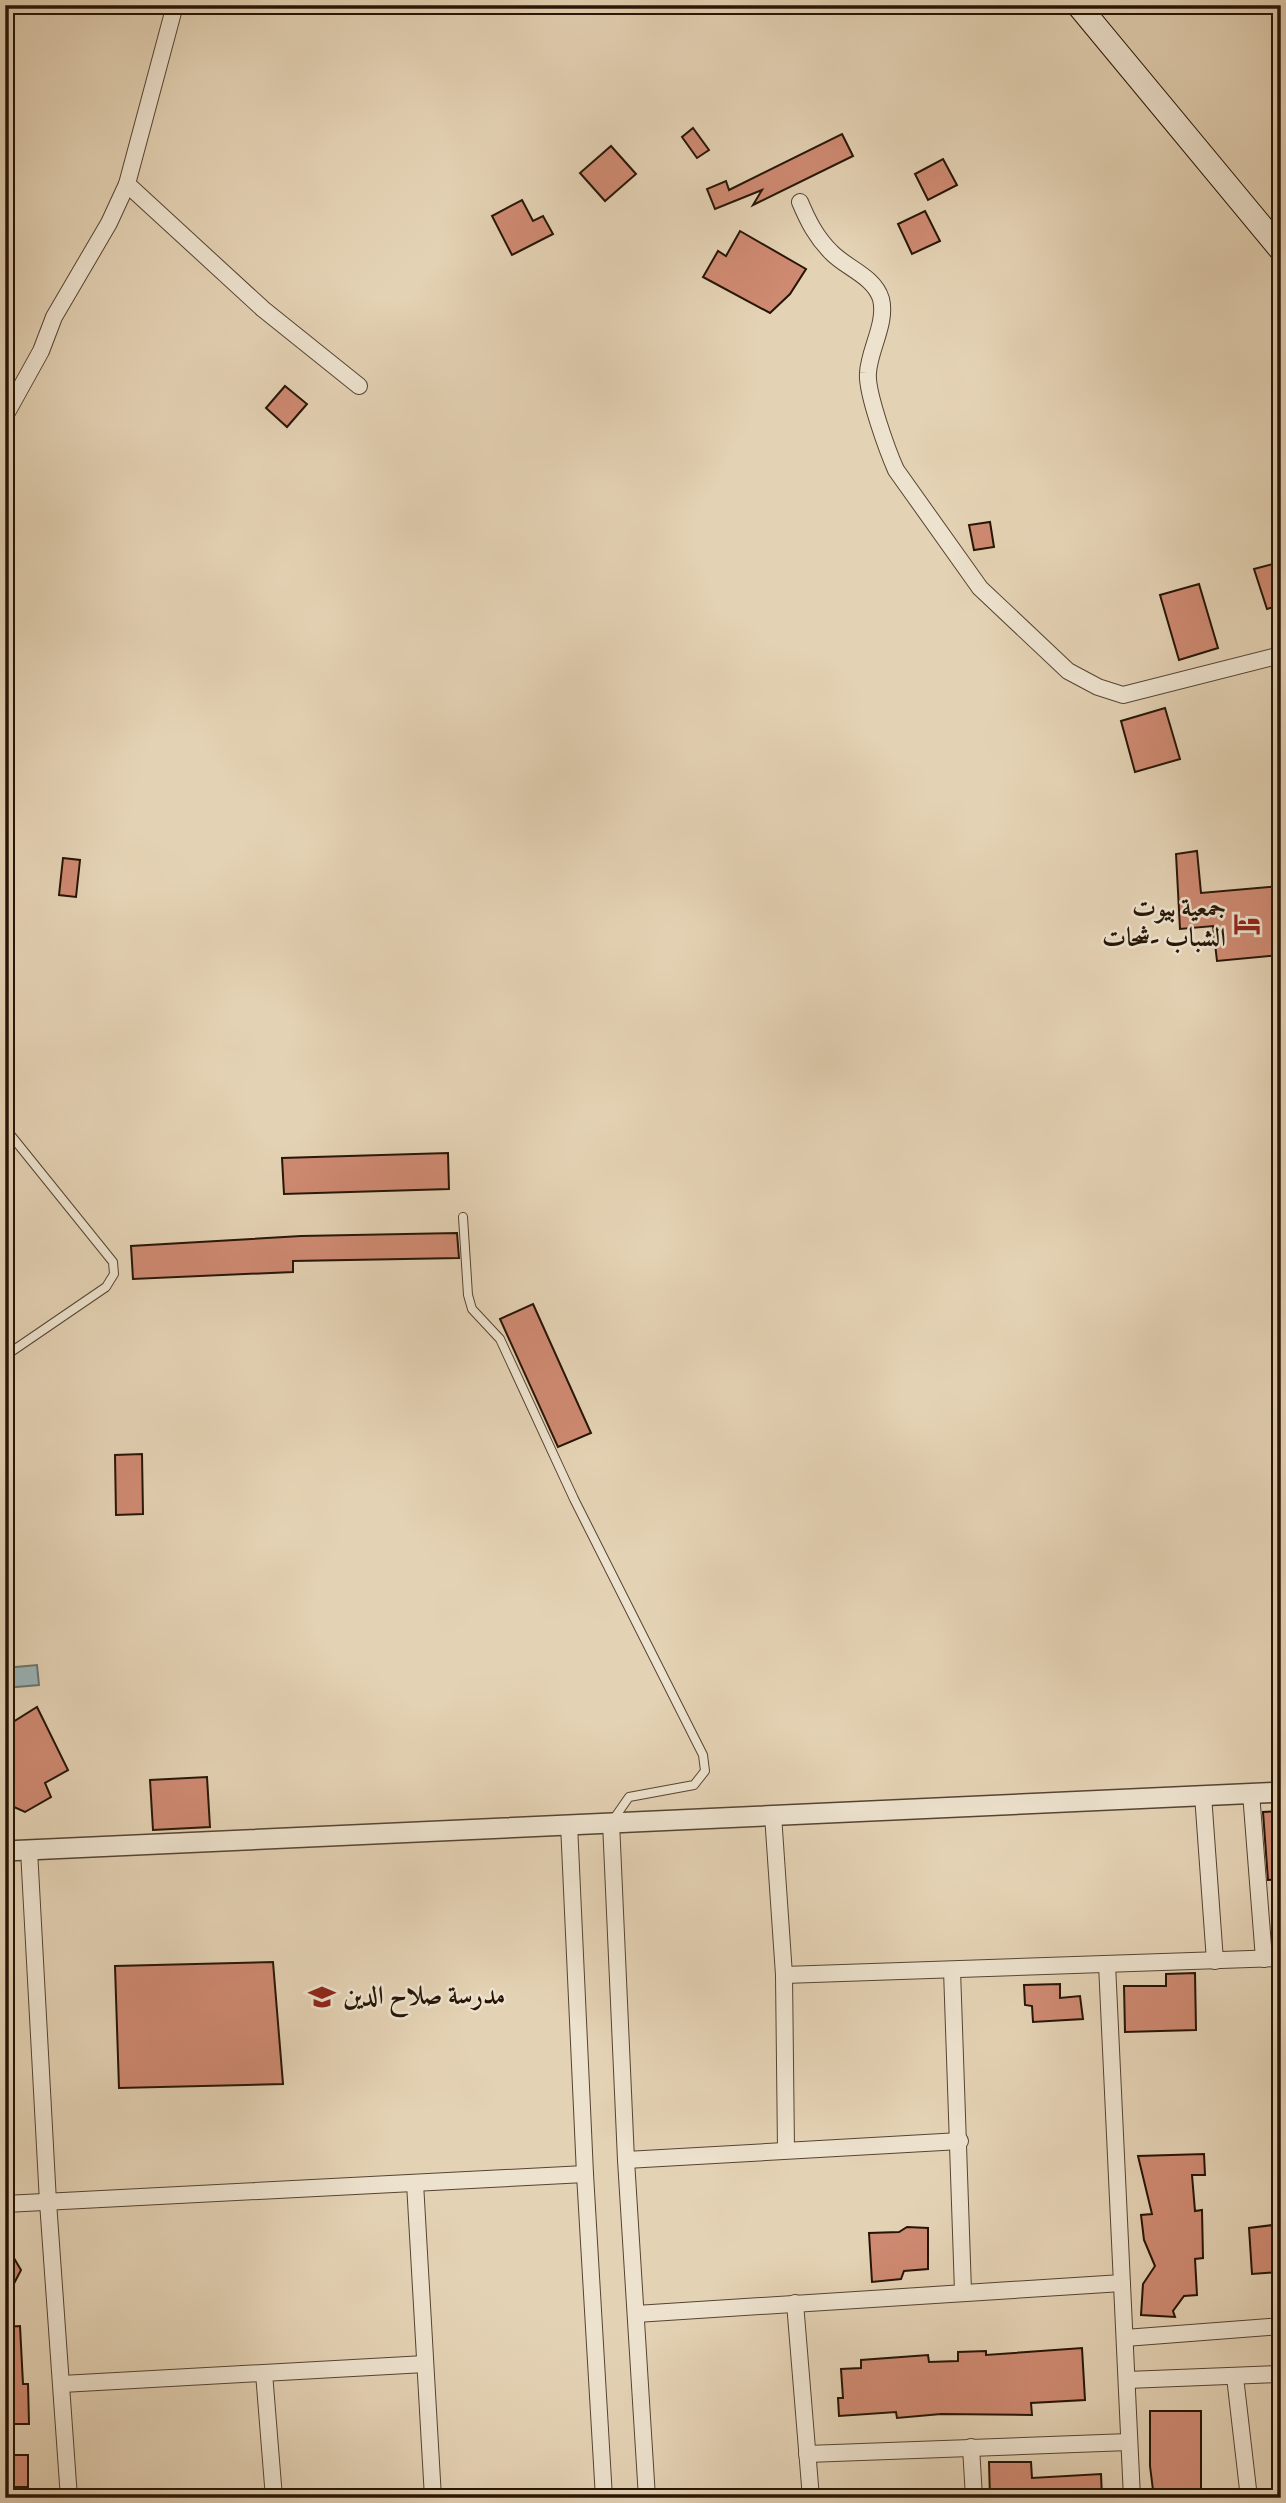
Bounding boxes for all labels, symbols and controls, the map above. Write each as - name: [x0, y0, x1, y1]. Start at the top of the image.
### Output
- place label: جمعية بيوت الشباب -شحات: [1102, 891, 1226, 958]
- hotel icon: جمعية بيوت الشباب -شحات: [1232, 909, 1262, 939]
- place label: مدرسة صلاح الدين: [343, 1979, 505, 2018]
- school or university icon: مدرسة صلاح الدين: [307, 1982, 337, 2012]

